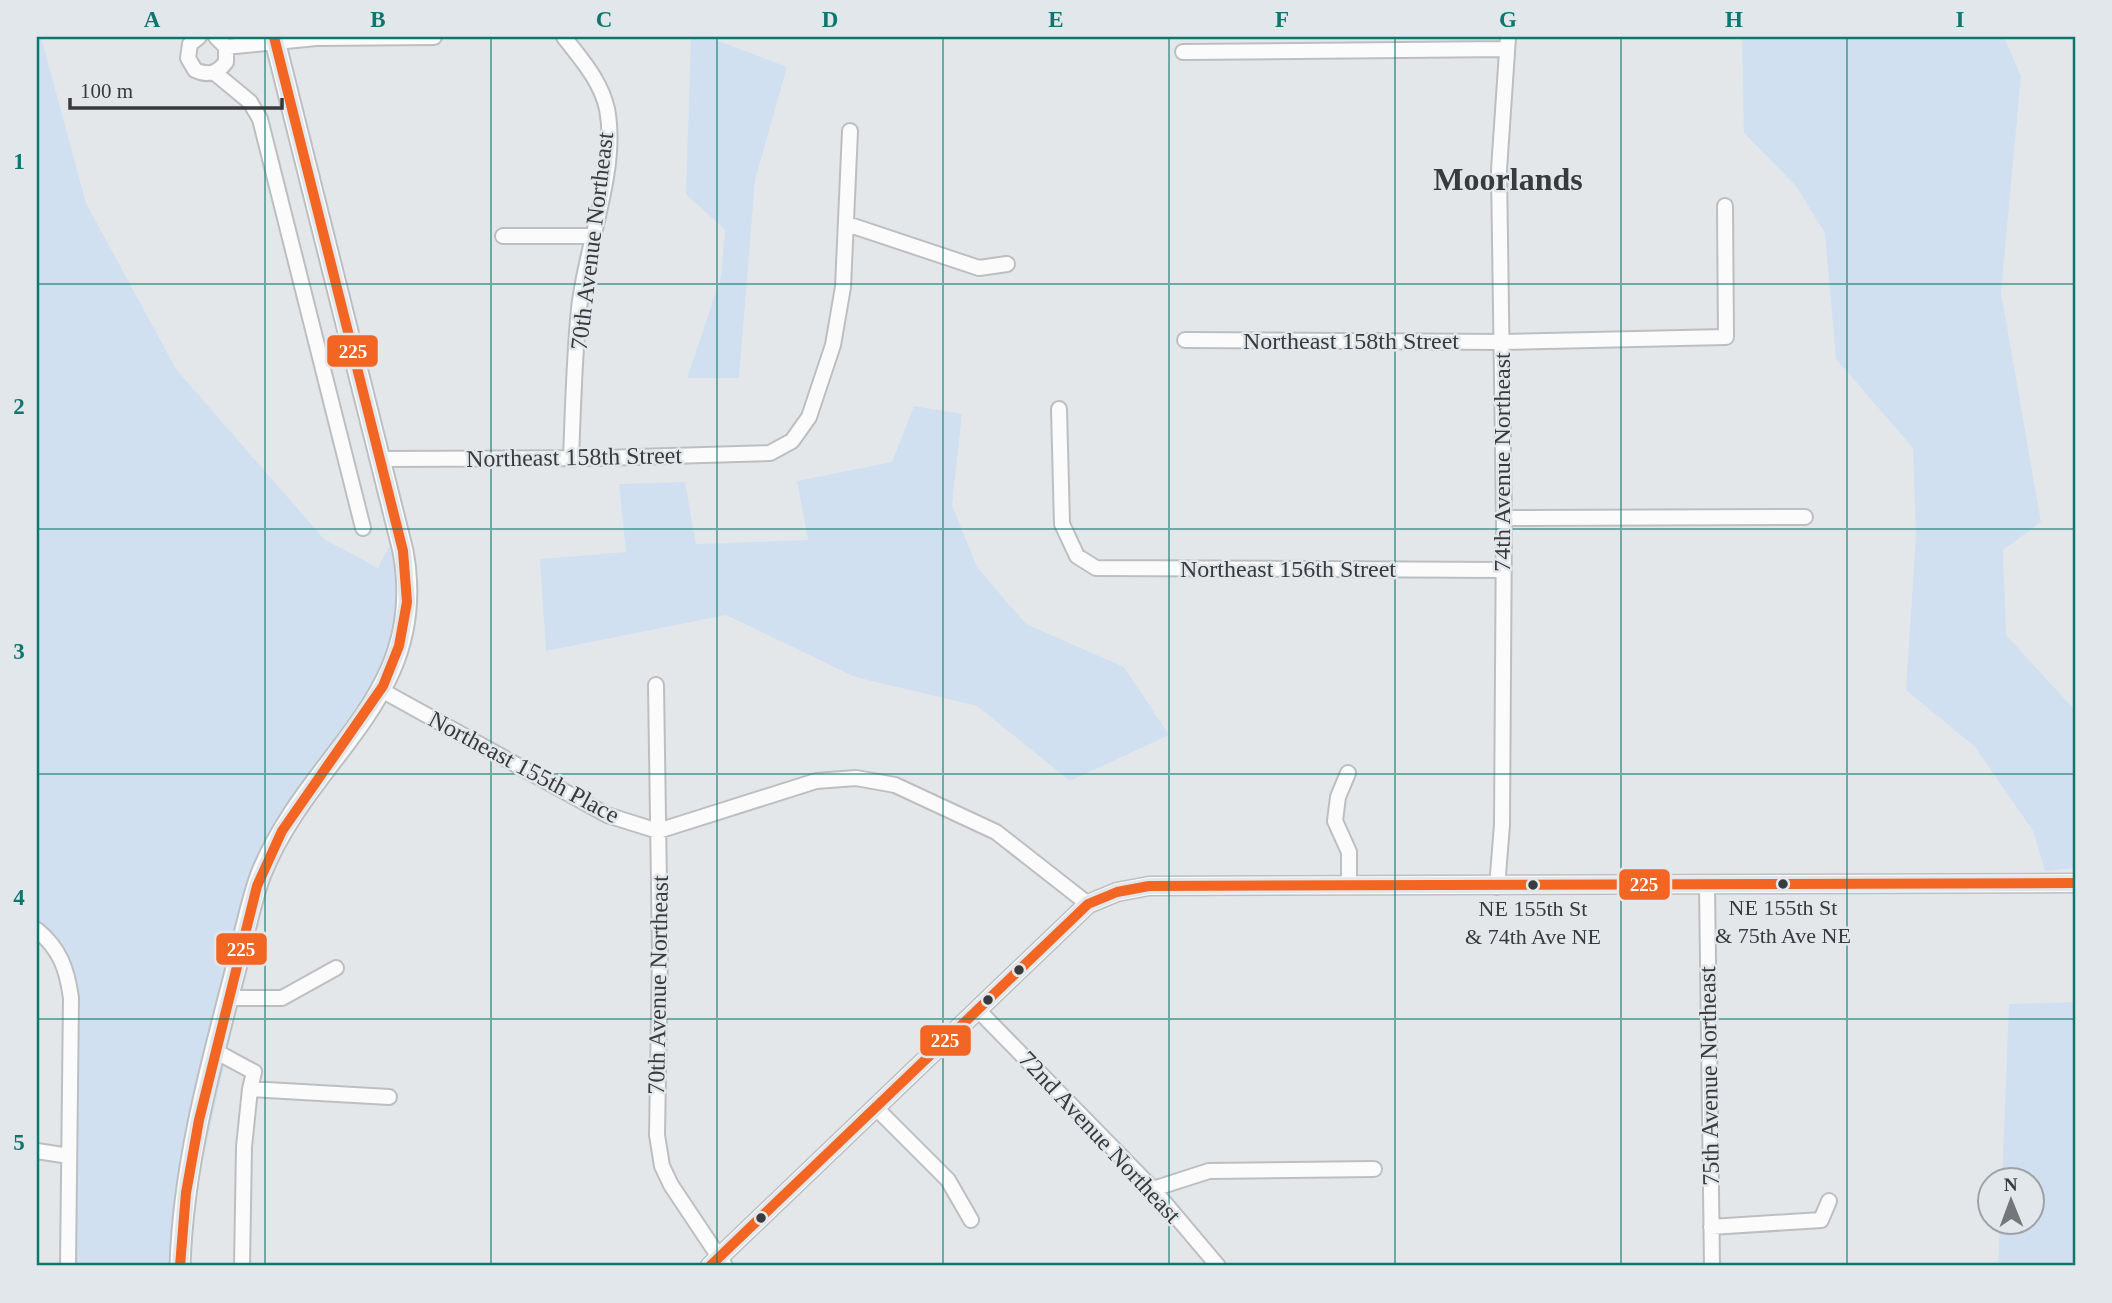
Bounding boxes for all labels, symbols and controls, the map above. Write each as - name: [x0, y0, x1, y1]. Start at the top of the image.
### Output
- text: A: [144, 7, 161, 32]
- text: B: [370, 7, 386, 32]
- text: C: [596, 7, 612, 32]
- text: D: [822, 7, 838, 32]
- text: E: [1048, 7, 1064, 32]
- text: F: [1275, 7, 1289, 32]
- text: G: [1499, 7, 1517, 32]
- text: H: [1725, 7, 1743, 32]
- text: I: [1956, 7, 1965, 32]
- scale bar: [70, 66, 282, 110]
- text: 100 m: [80, 79, 133, 103]
- street label: 70th Avenue Northeast: [566, 130, 618, 352]
- text: 1: [13, 149, 25, 174]
- district label: Moorlands: [1433, 161, 1583, 197]
- street label: Northeast 158th Street: [1243, 328, 1459, 354]
- line badge: 225: [326, 334, 379, 368]
- text: 225: [339, 341, 367, 362]
- street label: 74th Avenue Northeast: [1489, 352, 1515, 572]
- text: 2: [13, 394, 25, 419]
- street label: Northeast 158th Street: [466, 442, 683, 472]
- street label: Northeast 156th Street: [1180, 556, 1396, 582]
- text: 3: [13, 639, 25, 664]
- street label: Northeast 155th Place: [424, 706, 624, 828]
- line badge: 225: [1618, 868, 1671, 901]
- text: 225: [1630, 874, 1658, 895]
- street label: 70th Avenue Northeast: [643, 875, 673, 1095]
- marker: NE 155th St & 75th Ave NE: [1776, 877, 1790, 891]
- marker: NE 155th St & 74th Ave NE: [1526, 878, 1540, 892]
- text: 4: [13, 885, 25, 910]
- place label: NE 155th St & 75th Ave NE: [1715, 895, 1851, 948]
- place label: NE 155th St & 74th Ave NE: [1465, 896, 1601, 949]
- line badge: 225: [215, 932, 268, 966]
- text: 225: [227, 939, 255, 960]
- unlabelled marker: [1012, 963, 1026, 977]
- street label: 75th Avenue Northeast: [1694, 966, 1724, 1186]
- unlabelled marker: [981, 993, 995, 1007]
- line badge: 225: [919, 1024, 972, 1057]
- text: 225: [931, 1030, 959, 1051]
- street label: 72nd Avenue Northeast: [1014, 1046, 1186, 1228]
- text: 5: [13, 1130, 25, 1155]
- north arrow: [1976, 1166, 2046, 1236]
- text: N: [2004, 1174, 2018, 1195]
- unlabelled marker: [754, 1211, 768, 1225]

